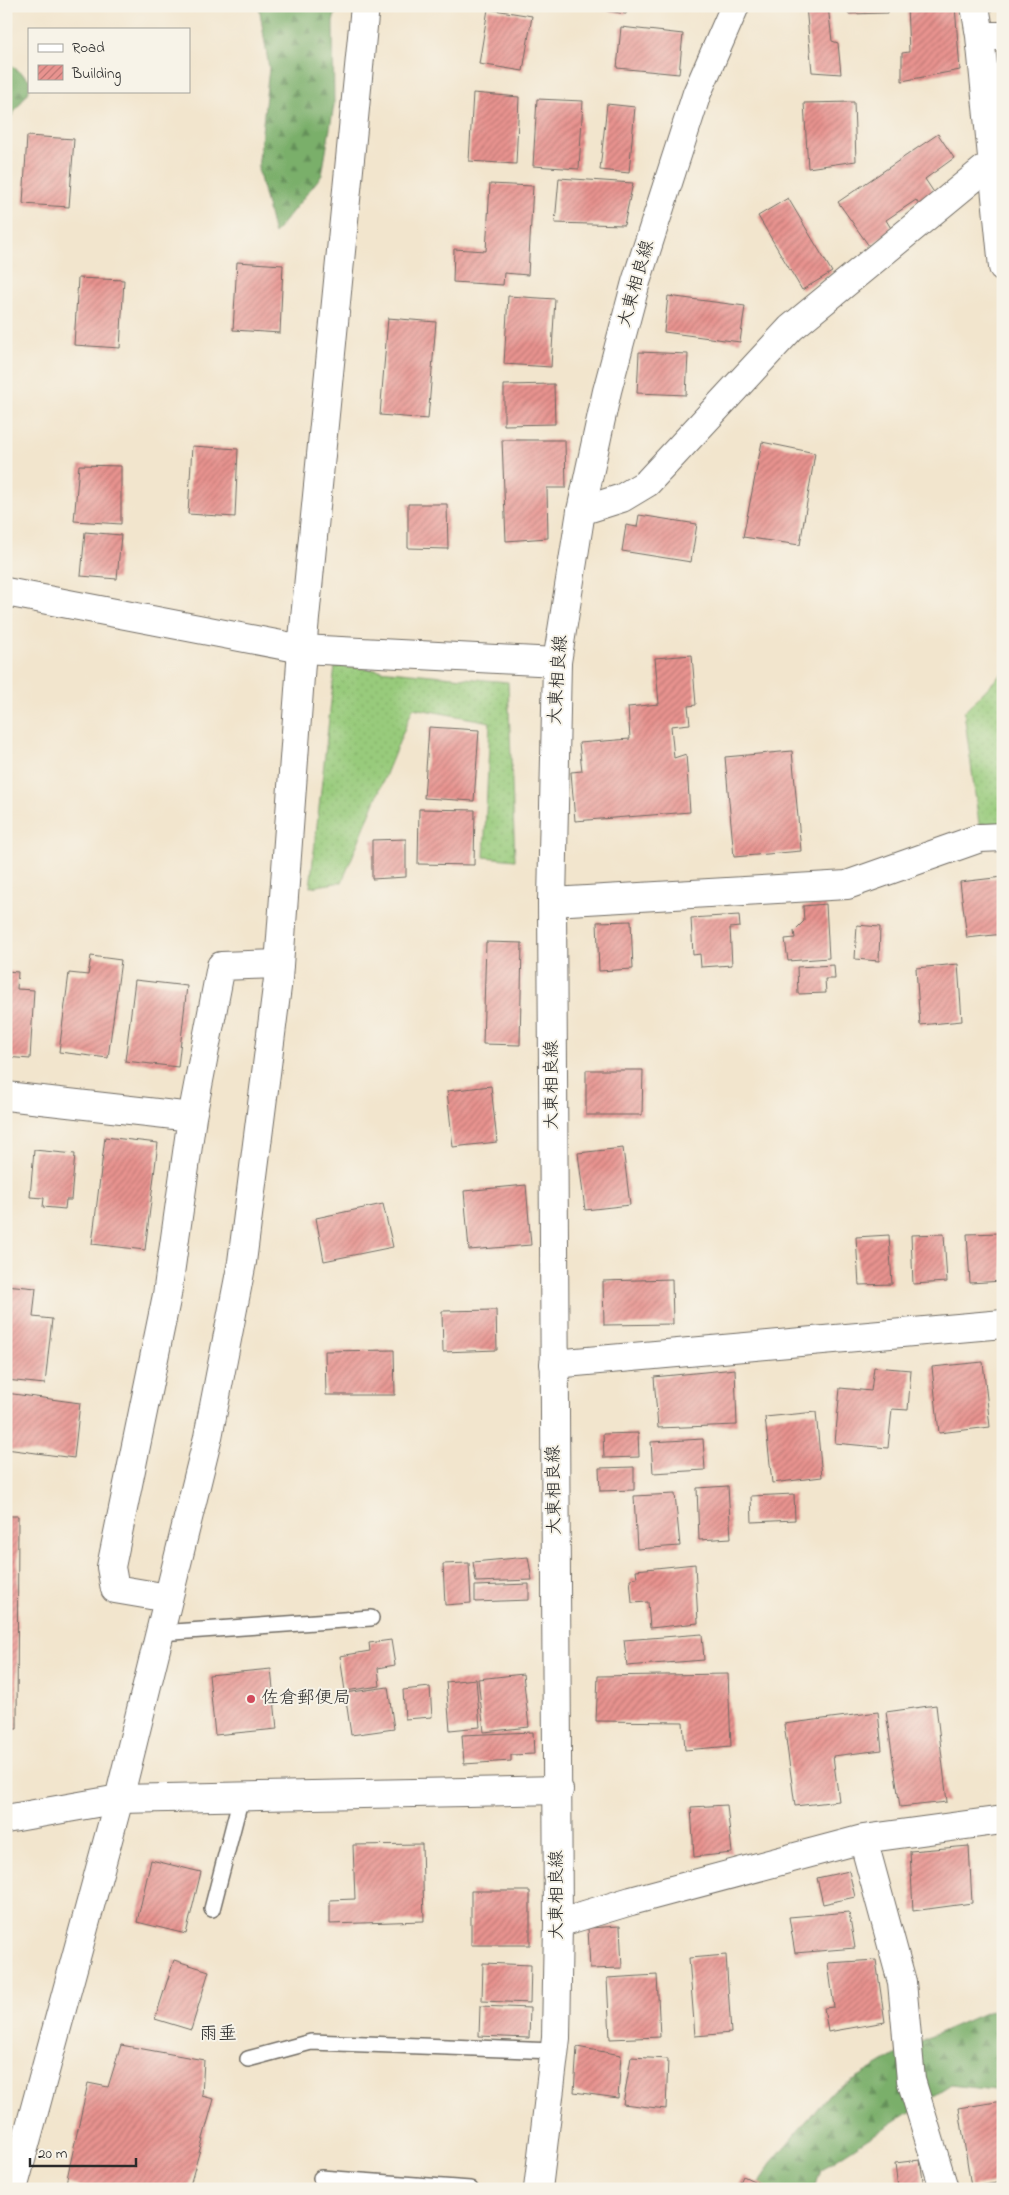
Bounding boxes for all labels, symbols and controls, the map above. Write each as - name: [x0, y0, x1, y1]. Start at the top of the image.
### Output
- legend: [28, 28, 190, 92]
- text: Road: [72, 37, 105, 59]
- text: Building: [71, 63, 121, 86]
- street label: 大東相良線: [612, 237, 662, 331]
- street label: 大東相良線: [543, 634, 575, 726]
- street label: 大東相良線: [540, 1040, 566, 1130]
- street label: 大東相良線: [541, 1445, 569, 1535]
- place label: 佐倉郵便局: [261, 1686, 351, 1712]
- marker: 佐倉郵便局: [245, 1693, 257, 1705]
- street label: 大東相良線: [545, 1850, 571, 1940]
- district label: 雨垂: [199, 2021, 237, 2048]
- scale bar: [30, 2135, 136, 2167]
- text: 20 m: [38, 2143, 68, 2165]

